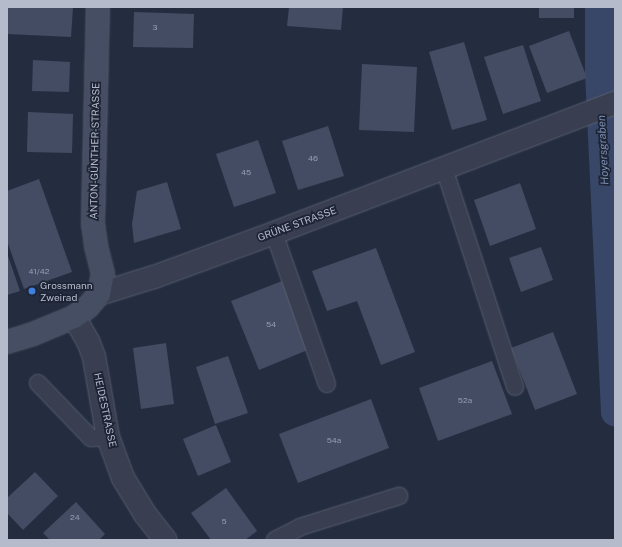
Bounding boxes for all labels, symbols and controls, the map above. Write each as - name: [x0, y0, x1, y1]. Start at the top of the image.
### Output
- house number: 3: [152, 23, 158, 33]
- street label: ANTON-GÜNTHER-STRASSE: [88, 83, 102, 219]
- water label: Hoyersgraben: [595, 115, 611, 185]
- house number: 46: [308, 154, 318, 164]
- house number: 45: [241, 168, 251, 178]
- street label: GRÜNE STRASSE: [256, 204, 338, 244]
- house number: 41/42: [29, 267, 49, 277]
- place label: Grossmann Zweirad: [40, 279, 93, 302]
- marker: Grossmann Zweirad: [27, 286, 37, 296]
- house number: 54: [266, 320, 276, 330]
- street label: HEIDESTRASSE: [91, 372, 119, 448]
- house number: 52a: [458, 396, 472, 406]
- house number: 54a: [327, 436, 341, 446]
- house number: 24: [70, 513, 80, 523]
- house number: 5: [221, 517, 227, 527]

